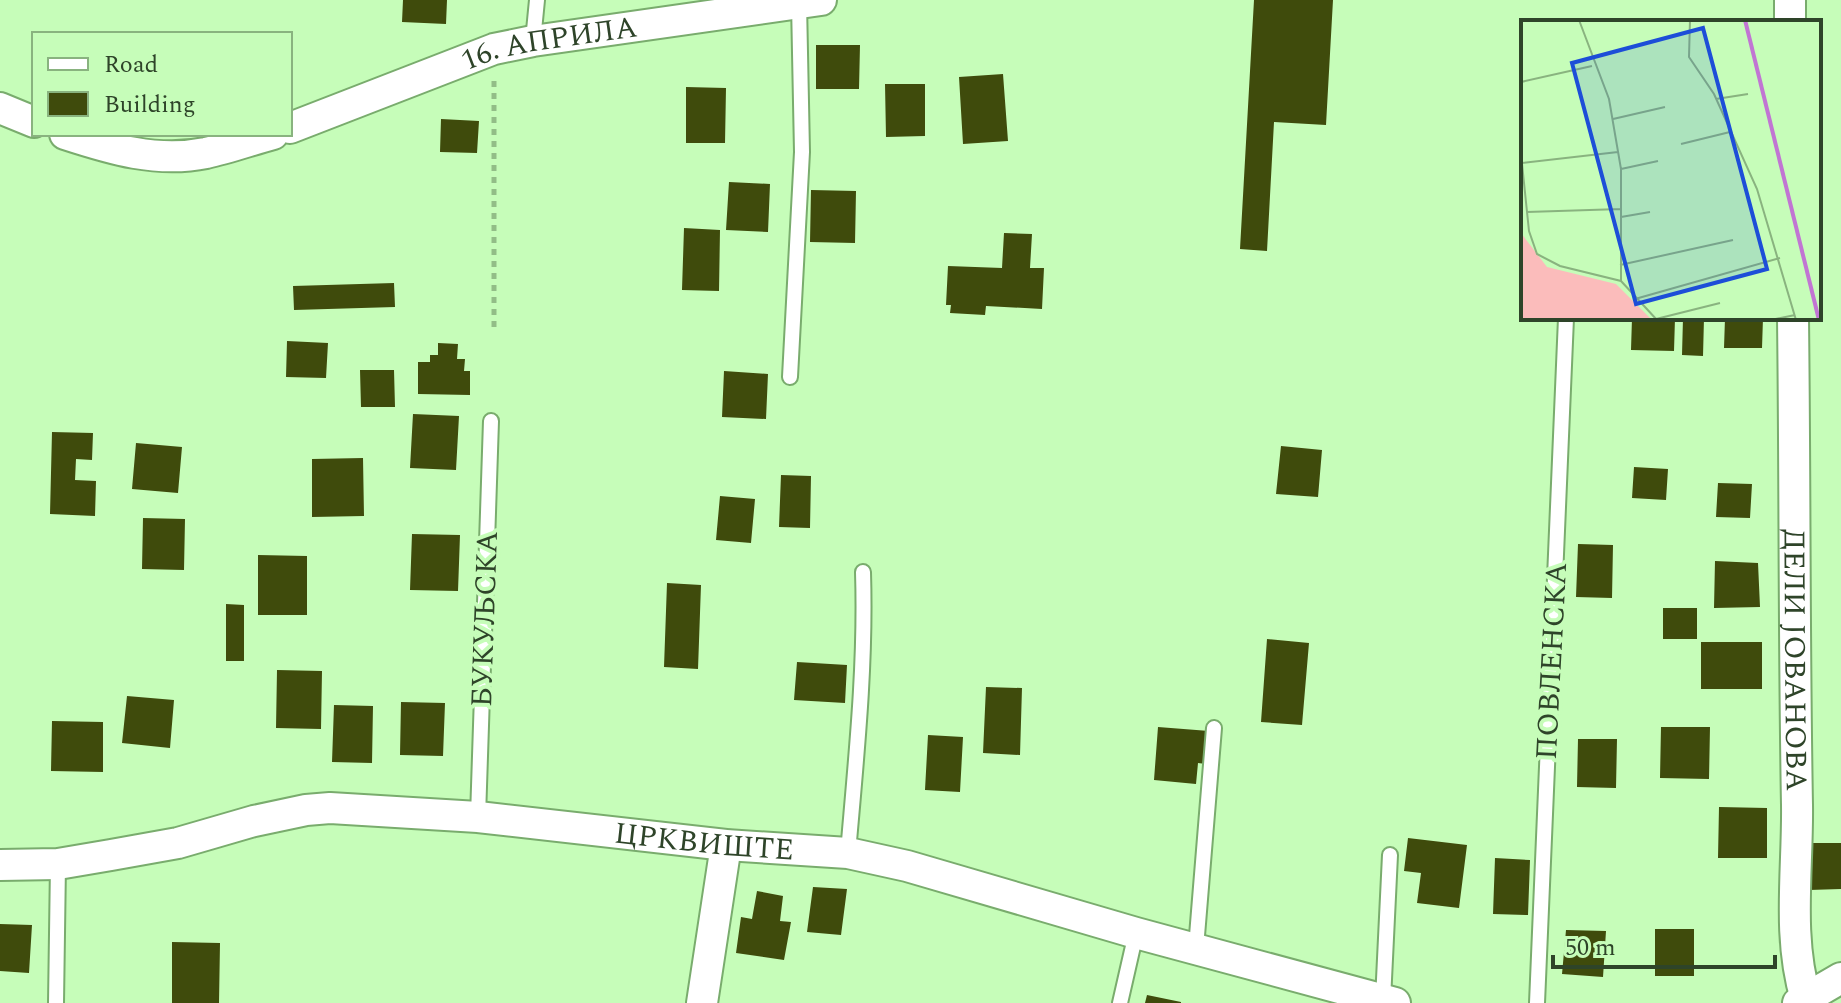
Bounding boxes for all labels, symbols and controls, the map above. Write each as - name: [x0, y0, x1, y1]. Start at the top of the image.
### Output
- street label: 16. АПРИЛА: [454, 4, 640, 84]
- inset map: [1521, 20, 1821, 320]
- legend: [32, 32, 292, 136]
- text: Road: [104, 47, 158, 83]
- text: Building: [104, 87, 196, 123]
- street label: ДЕЛИ ЈОВАНОВА: [1770, 529, 1819, 792]
- street label: БУКУЉСКА: [459, 530, 511, 708]
- street label: ПОВЛЕНСКА: [1524, 561, 1580, 761]
- street label: ЦРКВИШТЕ: [612, 811, 795, 873]
- scale bar: [1553, 919, 1775, 969]
- text: 50 m: [1565, 930, 1616, 966]

